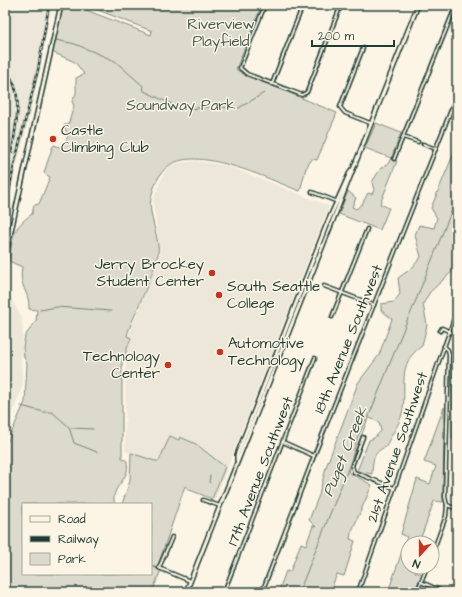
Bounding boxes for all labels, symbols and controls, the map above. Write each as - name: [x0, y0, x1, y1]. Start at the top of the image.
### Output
- park label: Riverview Playfield: [187, 14, 255, 53]
- scale bar: [312, 22, 394, 48]
- text: 200 m: [318, 28, 355, 45]
- park label: Soundway Park: [126, 95, 236, 117]
- place label: Castle Climbing Club: [61, 120, 149, 159]
- marker: Castle Climbing Club: [48, 134, 58, 144]
- place label: Jerry Brockey Student Center: [95, 254, 204, 292]
- street label: 18th Avenue Southwest: [309, 262, 388, 417]
- marker: Jerry Brockey Student Center: [207, 268, 217, 278]
- place label: South Seattle College: [227, 276, 320, 315]
- marker: South Seattle College: [214, 290, 224, 300]
- place label: Automotive Technology: [228, 333, 305, 372]
- place label: Technology Center: [83, 346, 160, 384]
- marker: Automotive Technology: [215, 347, 225, 357]
- marker: Technology Center: [163, 360, 173, 370]
- street label: 21st Avenue Southwest: [362, 369, 433, 525]
- street label: 17th Avenue Southwest: [222, 393, 299, 549]
- water label: Puget Creek: [317, 402, 374, 500]
- legend: [22, 503, 152, 575]
- text: Road: [58, 511, 86, 528]
- text: Railway: [58, 531, 99, 549]
- north arrow: [400, 535, 440, 575]
- text: Park: [58, 551, 86, 568]
- text: N: [411, 556, 423, 572]

